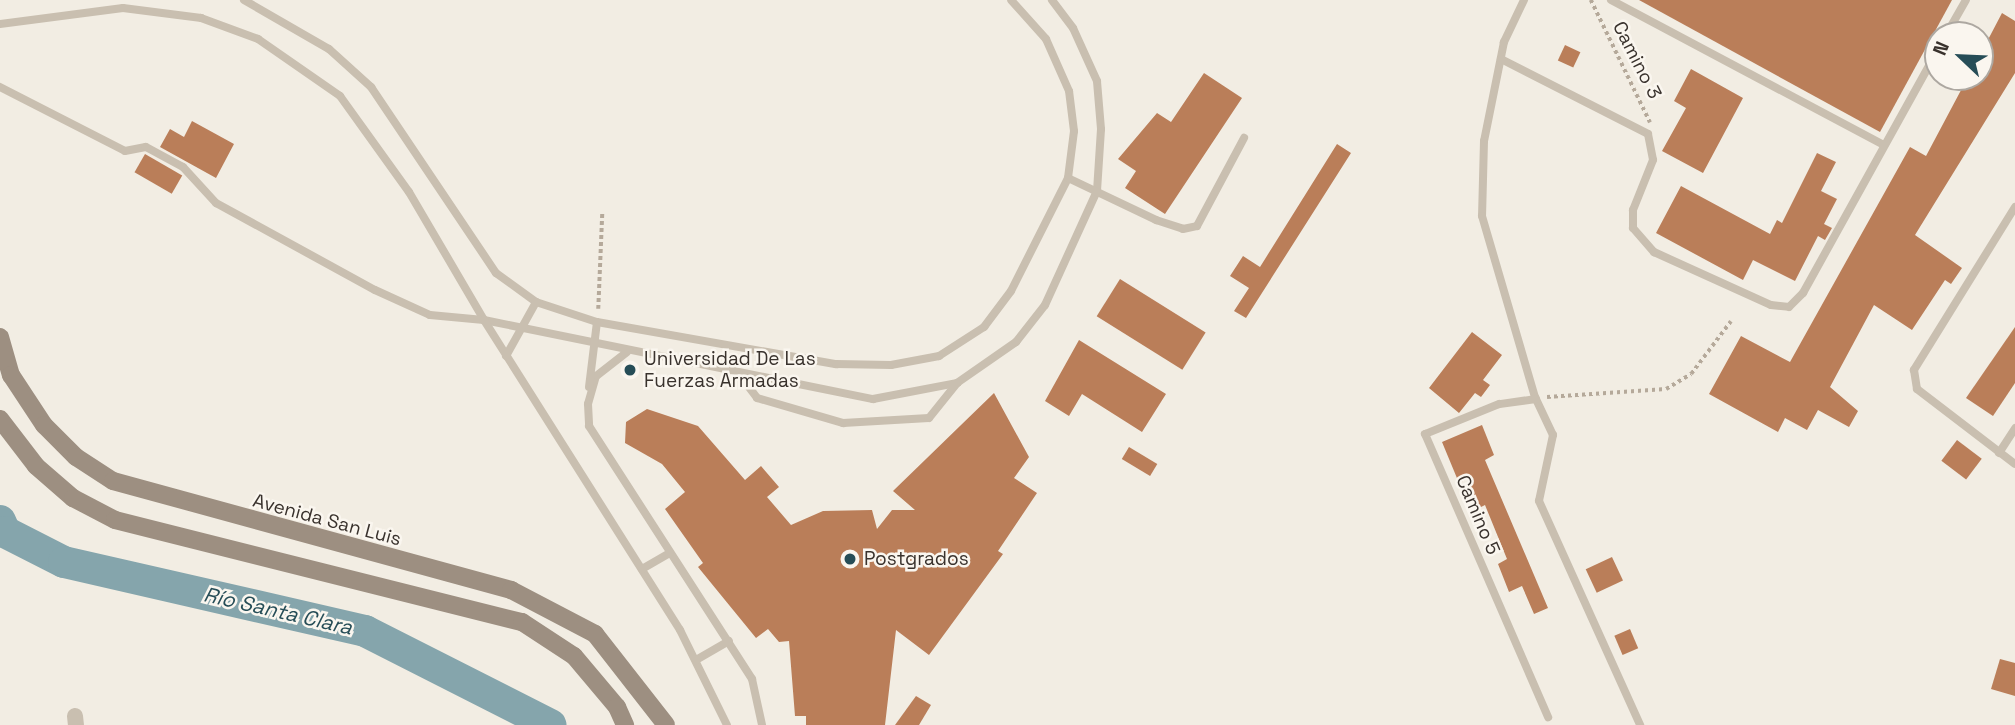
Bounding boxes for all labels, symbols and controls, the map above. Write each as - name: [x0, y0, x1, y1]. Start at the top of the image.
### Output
- street label: Camino 3: [1608, 17, 1666, 103]
- north arrow: [1924, 21, 1994, 91]
- text: N: [1927, 38, 1955, 59]
- place label: Universidad De Las Fuerzas Armadas: [644, 348, 816, 392]
- marker: Universidad De Las Fuerzas Armadas: [622, 362, 638, 378]
- street label: Camino 5: [1451, 472, 1505, 558]
- street label: Avenida San Luis: [250, 489, 404, 551]
- place label: Postgrados: [864, 548, 969, 570]
- marker: Postgrados: [842, 551, 858, 567]
- water label: Río Santa Clara: [201, 582, 355, 640]

